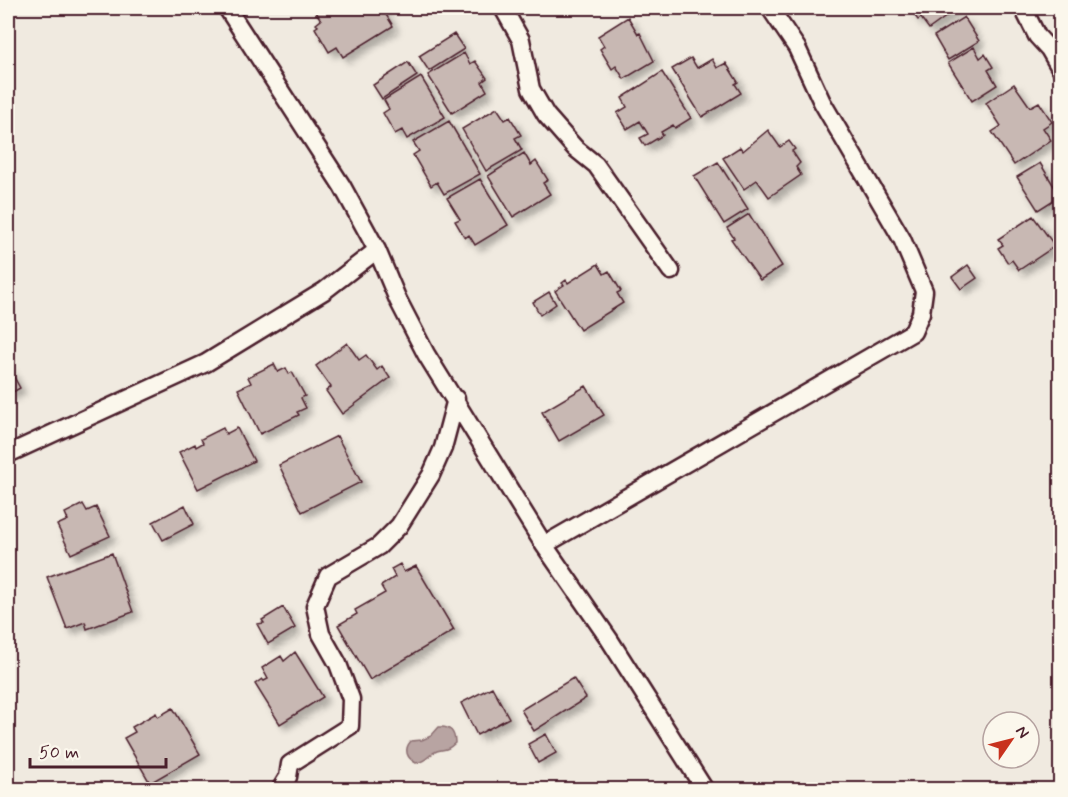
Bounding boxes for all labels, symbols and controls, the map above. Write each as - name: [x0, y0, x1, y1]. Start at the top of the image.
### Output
- north arrow: [981, 710, 1041, 770]
- text: N: [1010, 722, 1034, 743]
- scale bar: [30, 731, 166, 769]
- text: 50 m: [39, 741, 79, 765]

